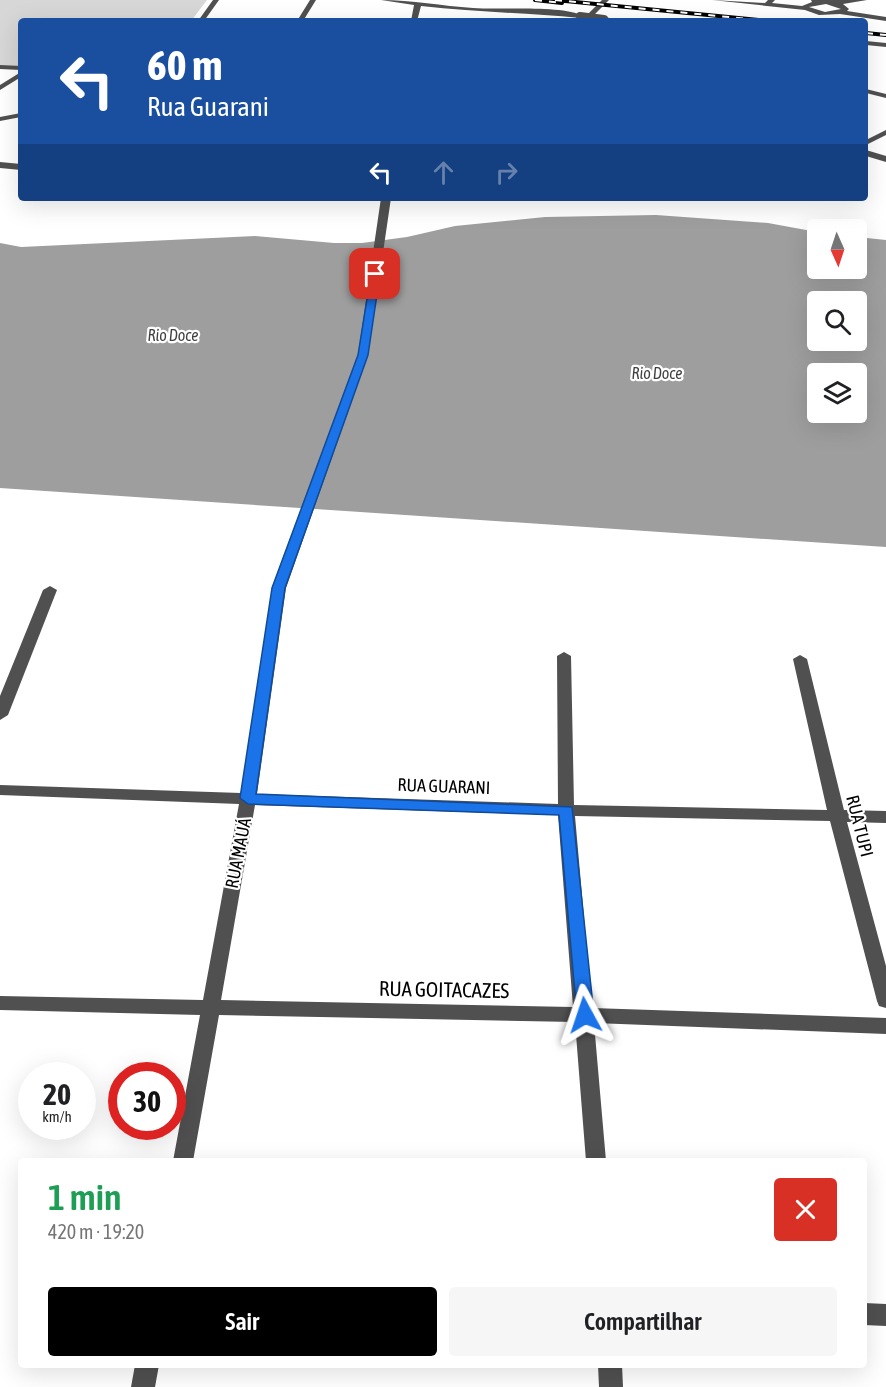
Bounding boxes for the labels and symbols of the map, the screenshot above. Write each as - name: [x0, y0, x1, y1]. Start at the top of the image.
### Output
- north arrow: [807, 219, 867, 279]
- pin: [349, 248, 400, 299]
- water label: Rio Doce: [147, 326, 199, 344]
- water label: Rio Doce: [631, 364, 683, 382]
- street label: RUA GUARANI: [397, 774, 491, 798]
- street label: RUA TUPI: [842, 793, 878, 859]
- street label: RUA MAUÁ: [221, 816, 255, 890]
- street label: RUA GOITACAZES: [379, 976, 510, 1002]
- position arrow: [553, 983, 617, 1047]
- speed limit sign: 30: [108, 1062, 186, 1140]

